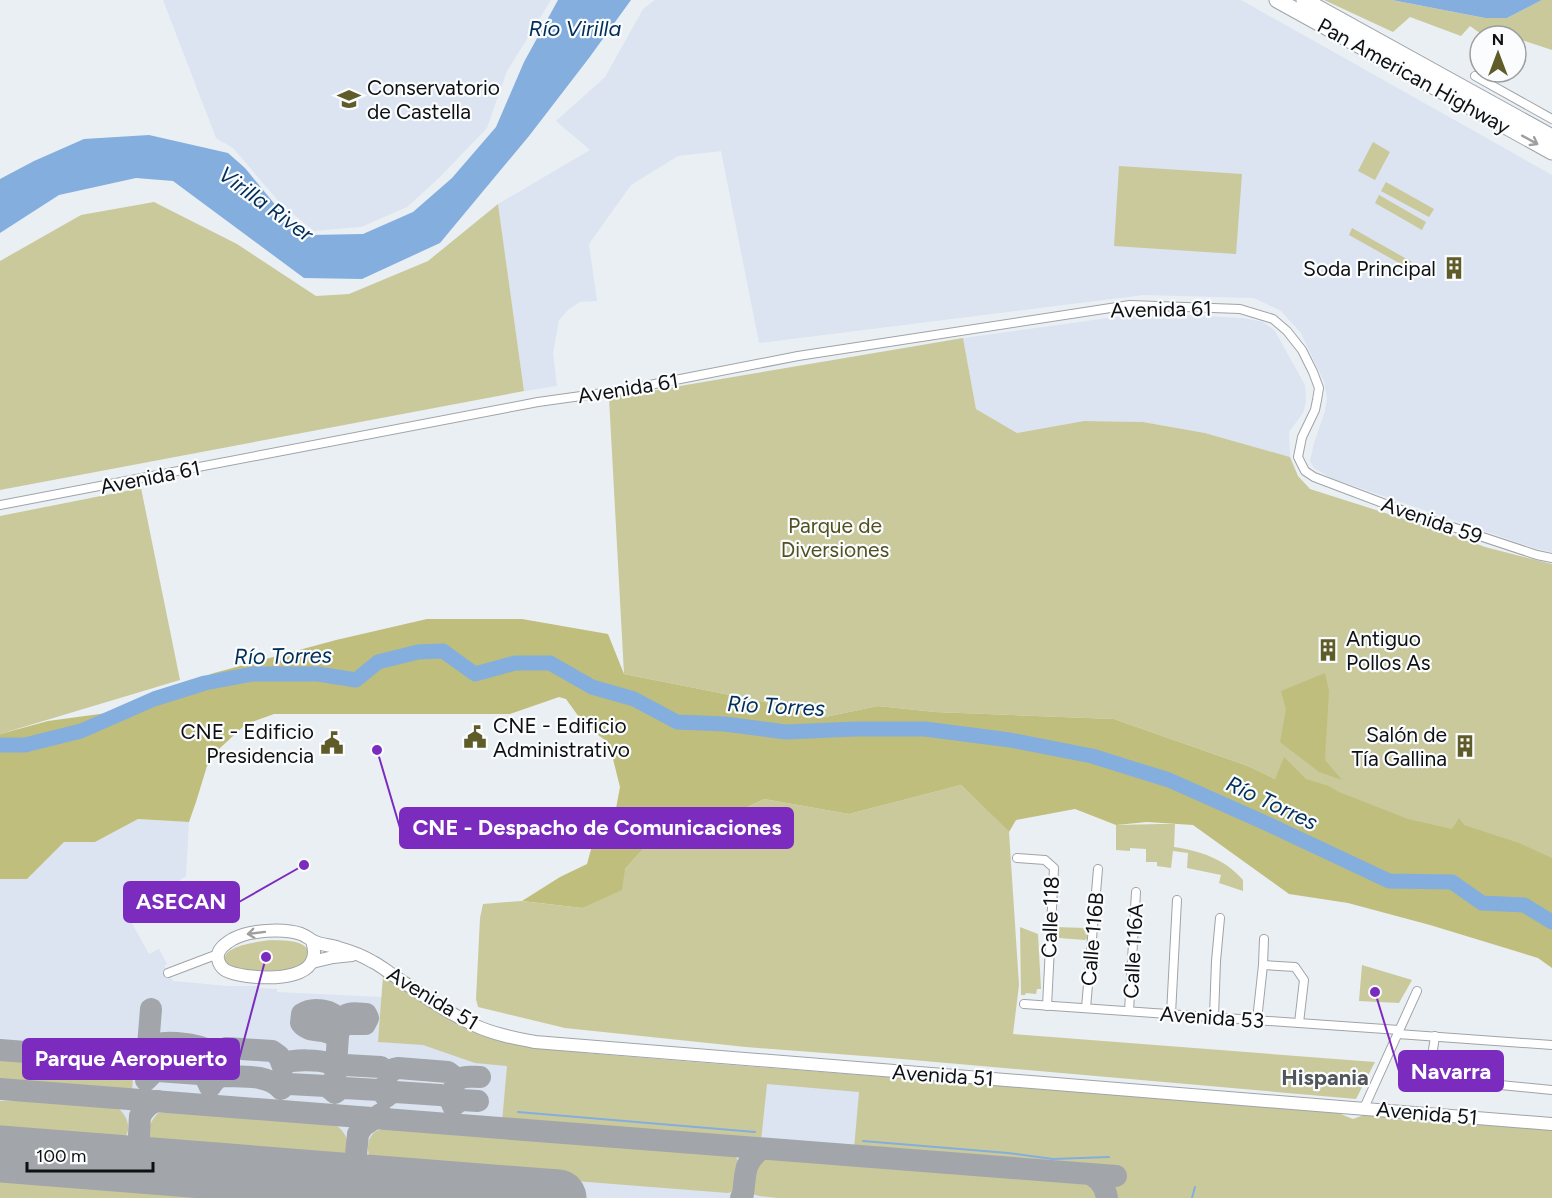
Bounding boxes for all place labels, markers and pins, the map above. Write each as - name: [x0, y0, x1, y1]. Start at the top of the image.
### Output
- place label: Conservatorio de Castella: [367, 75, 500, 124]
- school or university icon: Conservatorio de Castella: [336, 86, 362, 112]
- building icon: Soda Principal: [1441, 255, 1467, 281]
- place label: Soda Principal: [1303, 256, 1436, 281]
- place label: Antiguo Pollos As: [1346, 626, 1431, 675]
- building icon: Antiguo Pollos As: [1315, 637, 1341, 663]
- place label: CNE - Edificio Administrativo: [493, 713, 630, 762]
- place label: CNE - Edificio Presidencia: [180, 719, 314, 768]
- place label: Salón de Tía Gallina: [1351, 722, 1447, 771]
- public building icon: CNE - Edificio Administrativo: [462, 724, 488, 750]
- public building icon: CNE - Edificio Presidencia: [319, 730, 345, 756]
- building icon: Salón de Tía Gallina: [1452, 733, 1478, 759]
- callout: CNE - Despacho de Comunicaciones: [400, 808, 793, 848]
- callout: ASECAN: [124, 882, 239, 922]
- callout: Parque Aeropuerto: [23, 1039, 239, 1079]
- callout: Navarra: [1399, 1051, 1503, 1091]

